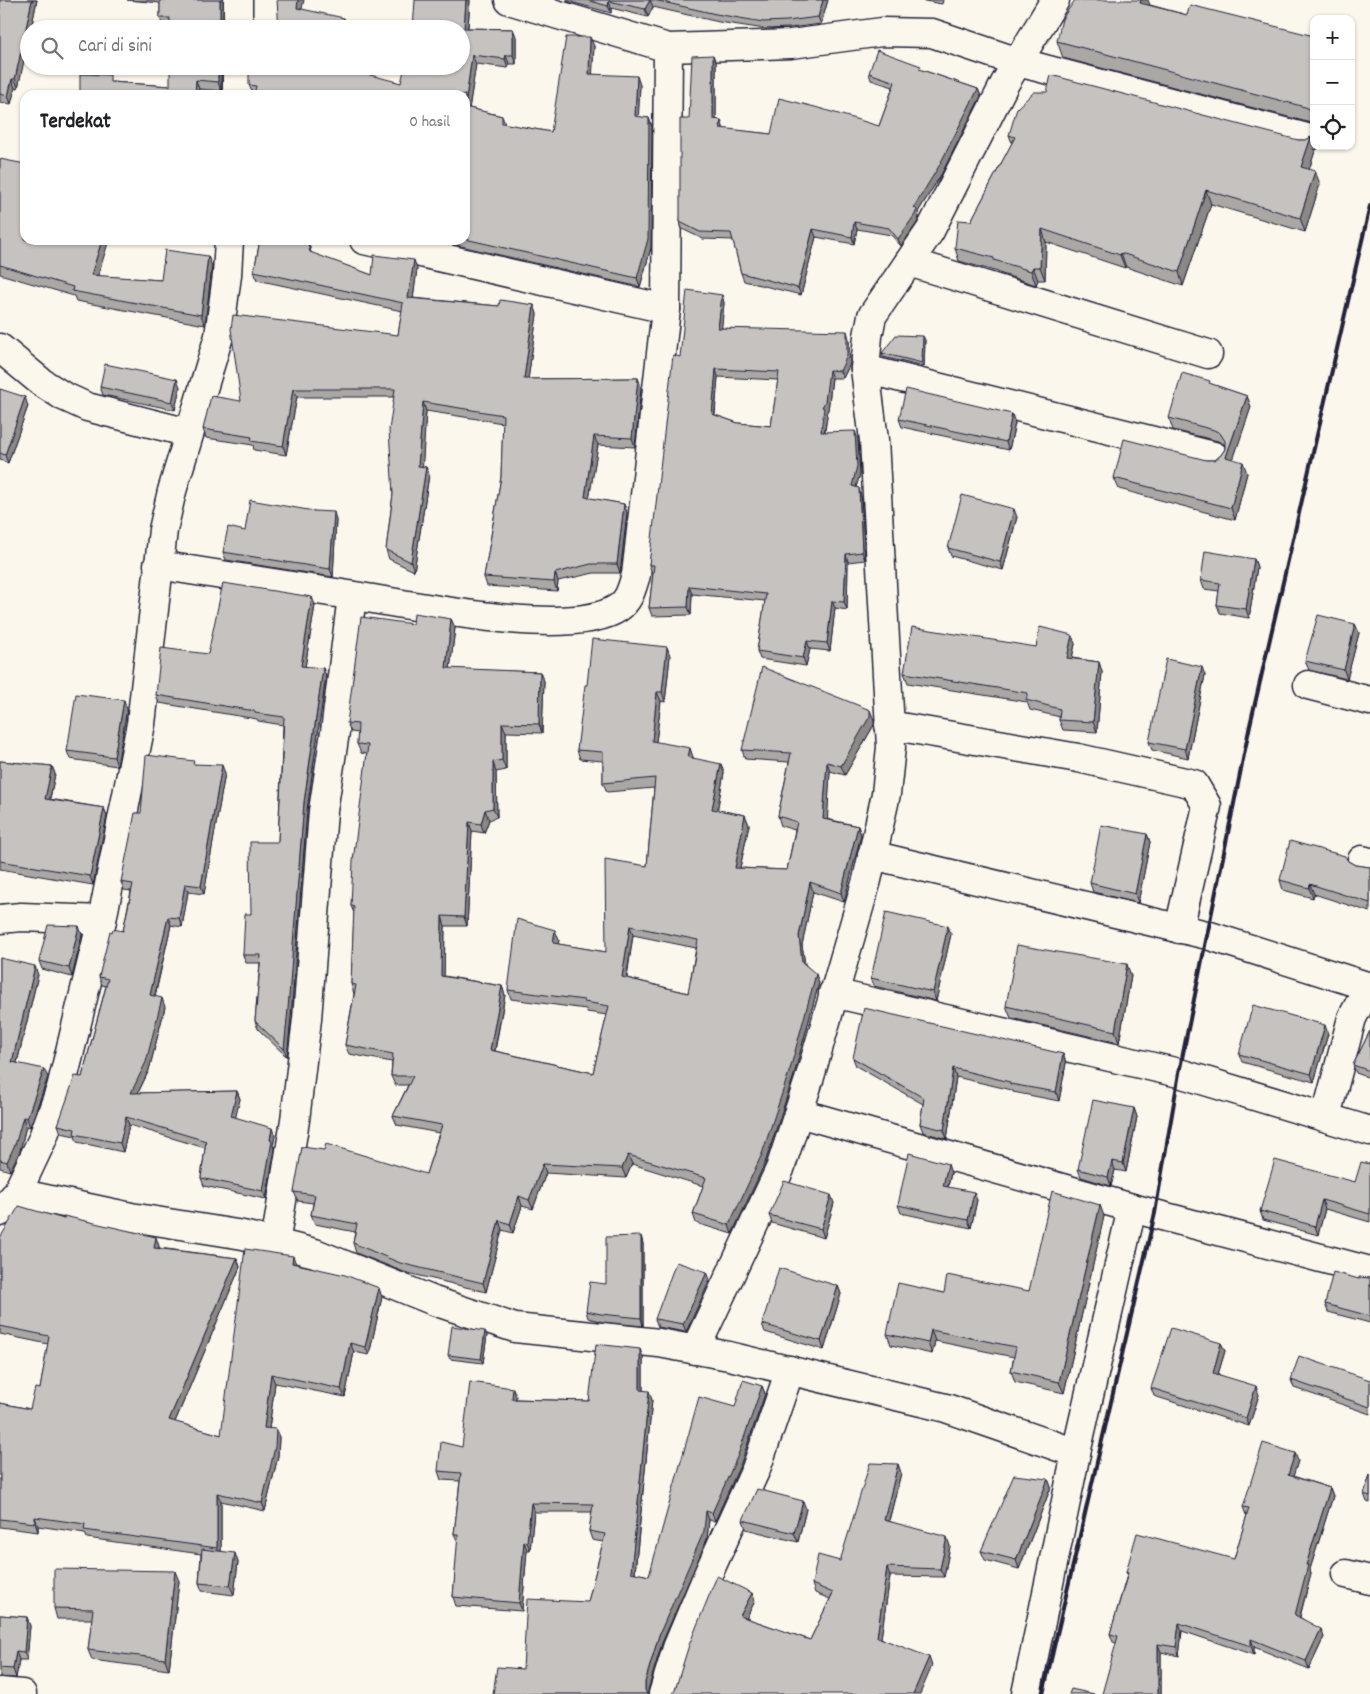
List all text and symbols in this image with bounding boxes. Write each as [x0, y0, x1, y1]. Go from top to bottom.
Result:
map controls [1310, 15, 1355, 150]
button: + [1310, 15, 1355, 60]
search box [20, 20, 470, 75]
icon: search [38, 34, 66, 62]
text: Cari di sini [78, 34, 152, 61]
button: − [1310, 60, 1355, 105]
button: locate [1310, 105, 1355, 150]
text: Terdekat [40, 108, 111, 138]
text: 0 hasil [409, 111, 450, 134]

